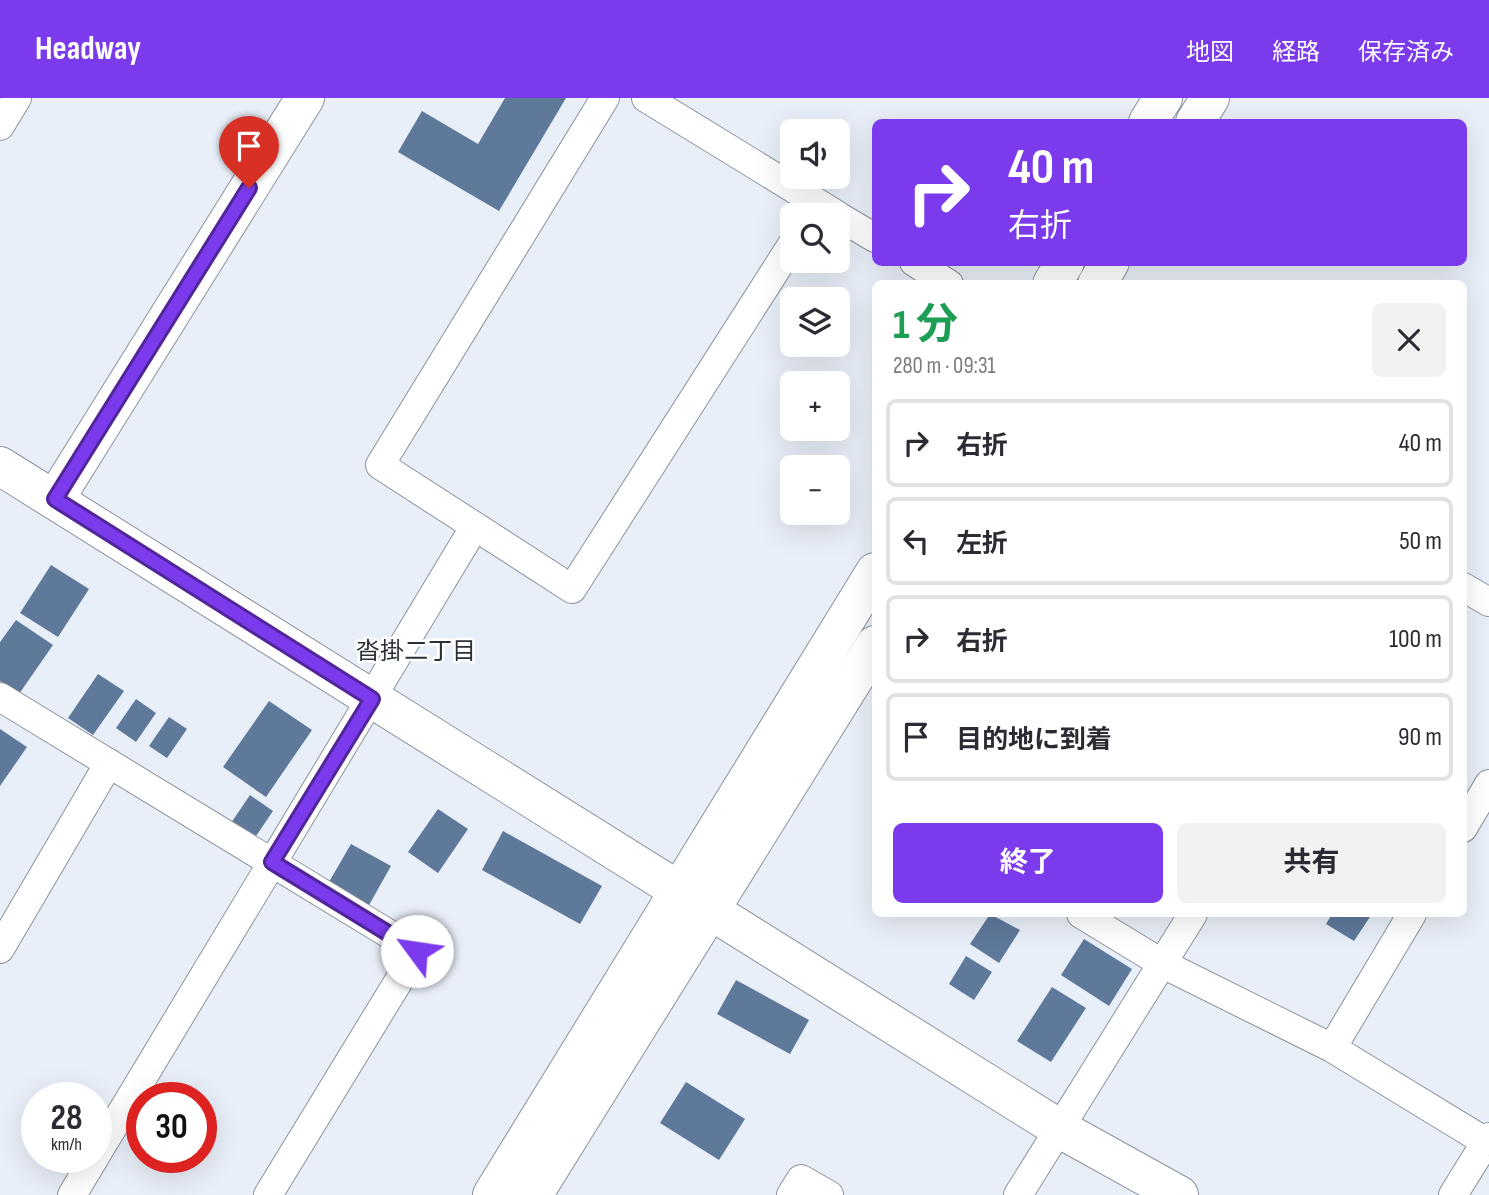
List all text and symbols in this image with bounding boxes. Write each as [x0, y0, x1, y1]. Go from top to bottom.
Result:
text: Headway [35, 29, 141, 69]
text: 地図 [1186, 38, 1234, 67]
text: 経路 [1272, 38, 1320, 67]
text: 保存済み [1358, 38, 1454, 67]
pin [219, 116, 279, 188]
map controls [780, 119, 850, 525]
button: sound [780, 119, 850, 189]
icon: arrive [230, 127, 268, 165]
text: 40 m [1008, 139, 1094, 198]
icon: right [893, 147, 984, 238]
button: search [780, 203, 850, 273]
text: 右折 [1008, 207, 1072, 246]
button: layers [780, 287, 850, 357]
text: 1 分 [893, 300, 958, 351]
button: close [1372, 303, 1446, 377]
text: 280 m · 09:31 [893, 352, 996, 380]
button: + [780, 371, 850, 441]
icon: right [897, 424, 935, 462]
text: 40 m [1399, 428, 1442, 459]
text: 右折 [956, 431, 1008, 462]
button: − [780, 455, 850, 525]
icon: left [897, 522, 935, 560]
text: 50 m [1399, 526, 1442, 557]
text: 左折 [956, 529, 1008, 560]
icon: right [897, 620, 935, 658]
text: 100 m [1389, 624, 1442, 655]
text: 右折 [956, 627, 1008, 658]
district label: 沓掛二丁目 [356, 637, 476, 666]
icon: arrive [897, 718, 935, 756]
text: 90 m [1398, 722, 1442, 753]
text: 目的地に到着 [956, 725, 1112, 756]
button: 終了 [893, 823, 1163, 903]
button: 共有 [1177, 823, 1446, 903]
position arrow [380, 914, 454, 988]
speed limit sign: 30 [126, 1082, 217, 1173]
text: 28 [51, 1097, 82, 1140]
text: km/h [51, 1134, 82, 1155]

